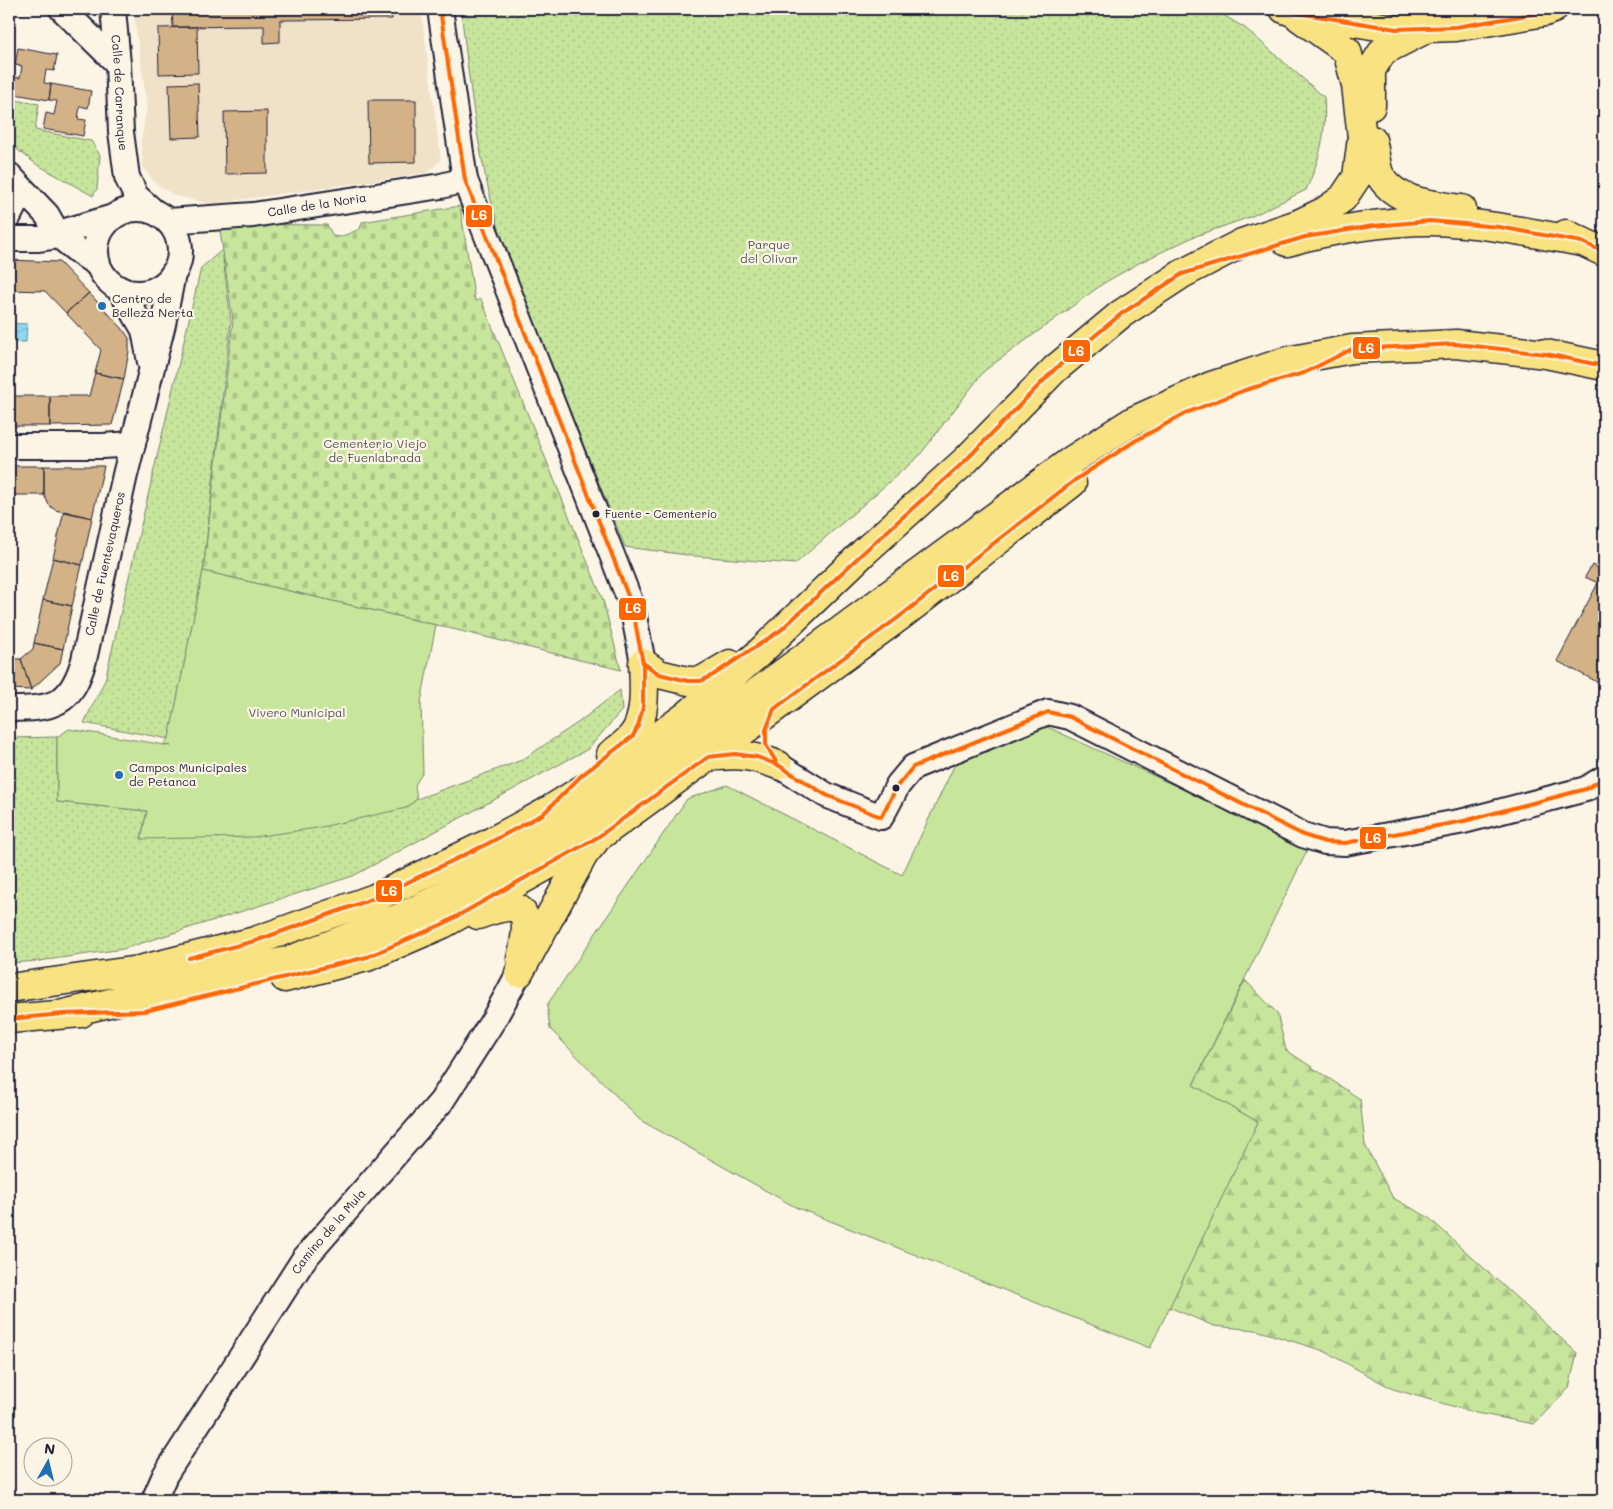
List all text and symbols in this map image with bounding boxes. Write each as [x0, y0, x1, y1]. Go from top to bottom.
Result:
street label: Calle de Carranque [108, 34, 132, 152]
street label: Calle de la Noria [266, 189, 367, 220]
line badge: L6 [465, 204, 493, 228]
text: L6 [471, 205, 487, 224]
park label: Parque del Olivar [740, 236, 798, 266]
place label: Centro de Belleza Nerta [112, 290, 193, 320]
marker: Centro de Belleza Nerta [96, 300, 108, 312]
line badge: L6 [1352, 336, 1381, 360]
text: L6 [1358, 338, 1374, 357]
line badge: L6 [1062, 339, 1091, 363]
text: L6 [1068, 341, 1084, 360]
park label: Cementerio Viejo de Fuenlabrada [324, 435, 426, 465]
street label: Calle de Fuentevaqueros [81, 490, 128, 637]
place label: Fuente - Cementerio [605, 506, 717, 521]
marker: Fuente - Cementerio [591, 509, 601, 519]
line badge: L6 [937, 564, 965, 588]
text: L6 [943, 566, 959, 585]
line badge: L6 [618, 597, 647, 621]
text: L6 [625, 598, 641, 617]
park label: Vivero Municipal [248, 704, 346, 720]
place label: Campos Municipales de Petanca [129, 759, 247, 789]
marker: Campos Municipales de Petanca [113, 769, 125, 781]
unlabelled marker [891, 783, 901, 793]
line badge: L6 [1359, 826, 1387, 850]
text: L6 [1365, 828, 1381, 847]
line badge: L6 [375, 879, 403, 903]
text: L6 [381, 881, 397, 900]
street label: Camino de la Mula [287, 1185, 369, 1277]
north arrow [22, 1436, 72, 1486]
text: N [43, 1438, 56, 1459]

